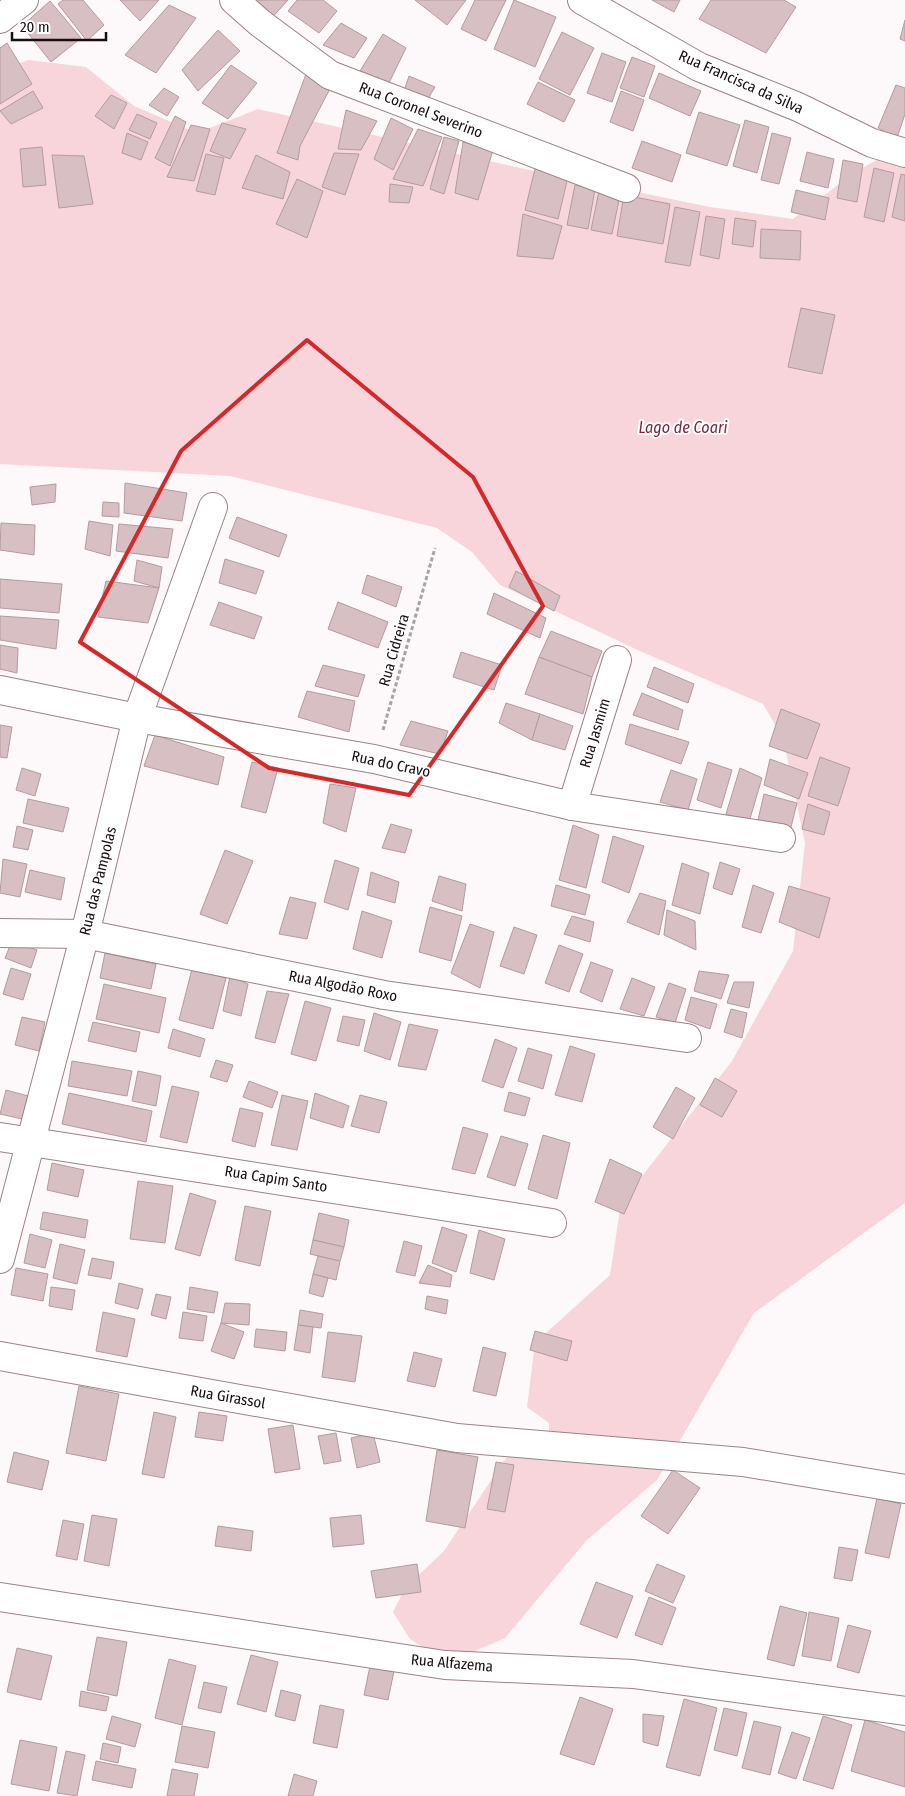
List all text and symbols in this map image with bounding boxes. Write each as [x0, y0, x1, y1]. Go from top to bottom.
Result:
scale bar [12, 10, 106, 42]
text: 20 m [20, 18, 50, 36]
street label: Rua Francisca da Silva [676, 46, 806, 118]
street label: Rua Coronel Severino [357, 78, 486, 142]
water label: Lago de Coari [638, 418, 728, 437]
street label: Rua Cidreira [375, 612, 413, 688]
street label: Rua Jasmim [576, 696, 614, 770]
street label: Rua do Cravo [350, 747, 432, 781]
street label: Rua das Pampolas [76, 825, 120, 937]
street label: Rua Algodão Roxo [287, 967, 399, 1005]
street label: Rua Capim Santo [223, 1162, 329, 1196]
street label: Rua Girassol [189, 1382, 267, 1412]
street label: Rua Alfazema [410, 1650, 494, 1676]

